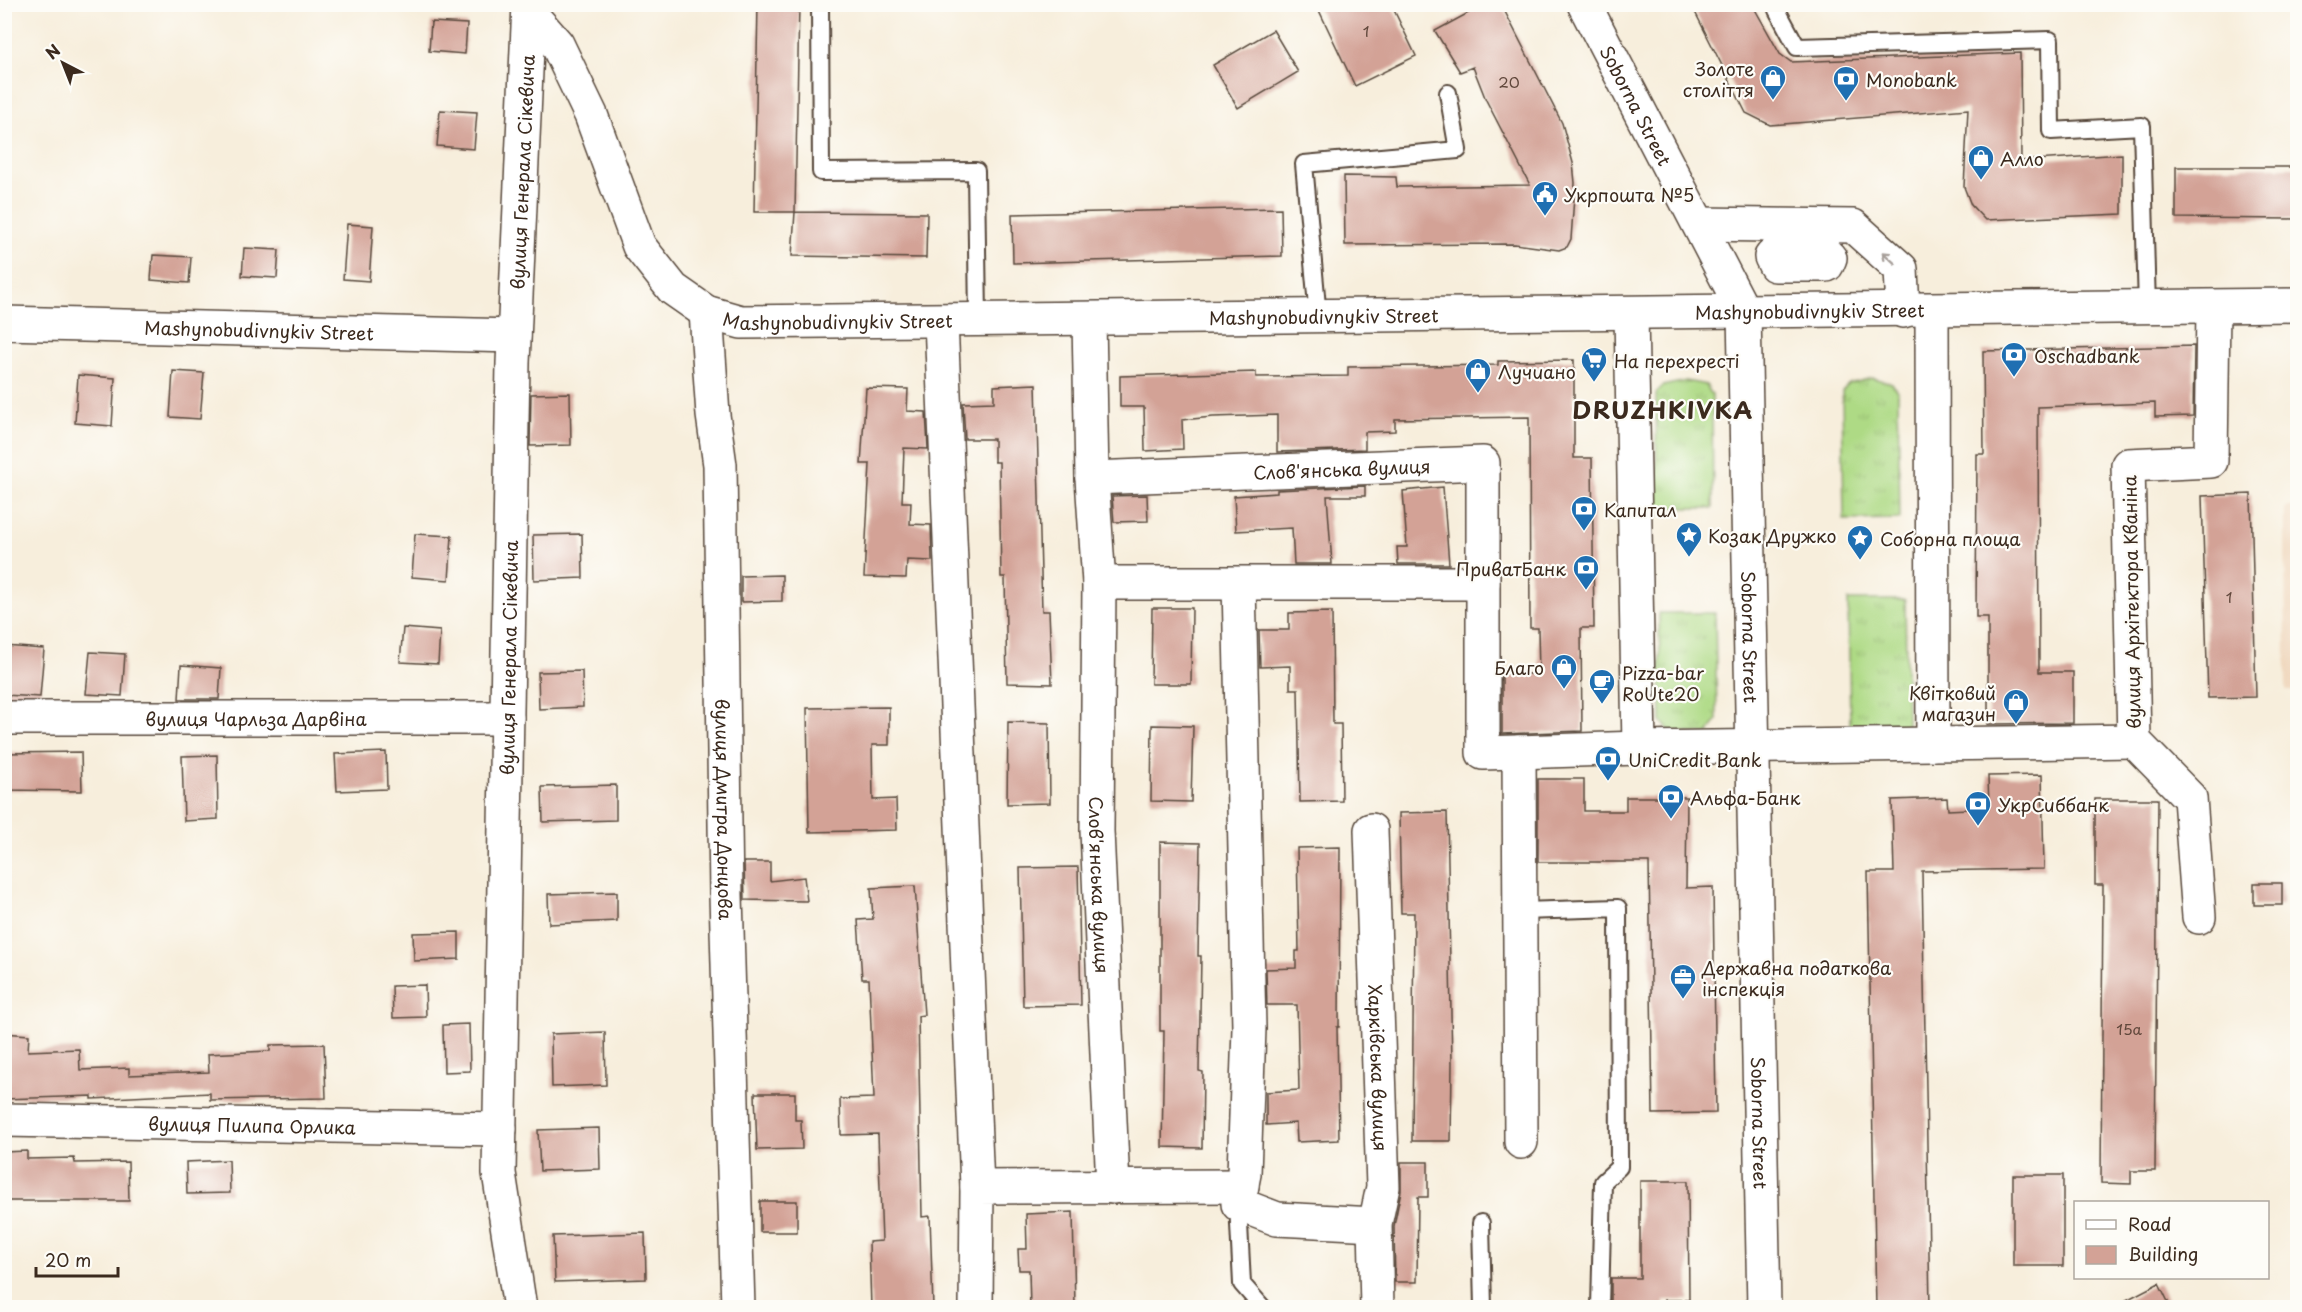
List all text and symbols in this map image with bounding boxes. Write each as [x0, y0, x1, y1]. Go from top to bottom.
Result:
house number: 1 [1363, 19, 1369, 42]
north arrow [33, 33, 93, 93]
text: N [40, 38, 65, 64]
street label: Soborna Street [1594, 40, 1679, 170]
street label: вулиця Генерала Сікевича [503, 53, 540, 290]
place label: Золоте століття [1683, 55, 1754, 103]
shop icon: Золоте століття [1758, 63, 1788, 101]
bank icon: Monobank [1831, 64, 1861, 102]
place label: Monobank [1866, 66, 1957, 93]
house number: 20 [1498, 70, 1520, 93]
shop icon: Алло [1966, 143, 1996, 181]
place label: Алло [2000, 145, 2044, 172]
public building icon: Укрпошта №5 [1530, 179, 1560, 217]
place label: Укрпошта №5 [1564, 181, 1694, 208]
one-way arrow [1882, 251, 1897, 265]
street label: Mashynobudivnykiv Street [1695, 296, 1925, 325]
street label: Mashynobudivnykiv Street [1209, 301, 1439, 330]
street label: Mashynobudivnykiv Street [720, 304, 953, 336]
street label: Mashynobudivnykiv Street [144, 313, 374, 346]
bank icon: Oschadbank [1999, 340, 2029, 378]
place label: Oschadbank [2034, 342, 2140, 369]
supermarket icon: На перехресті [1579, 345, 1609, 383]
place label: На перехресті [1614, 347, 1740, 374]
shop icon: Лучиано [1463, 356, 1493, 394]
place label: Лучиано [1498, 358, 1576, 385]
district label: DRUZHKIVKA [1572, 391, 1754, 427]
street label: Слов'янська вулиця [1253, 452, 1431, 485]
street label: вулиця Архітектора Кваніна [2115, 474, 2147, 729]
bank icon: Капитал [1569, 494, 1599, 532]
place label: Капитал [1604, 496, 1677, 523]
place icon: Козак Дружко [1674, 520, 1704, 558]
place label: Козак Дружко [1708, 522, 1836, 549]
place icon: Соборна площа [1845, 523, 1875, 561]
place label: Соборна площа [1880, 525, 2021, 552]
street label: вулиця Генерала Сікевича [492, 539, 523, 775]
bank icon: ПриватБанк [1571, 553, 1601, 591]
place label: ПриватБанк [1456, 555, 1566, 582]
street label: Soborna Street [1736, 570, 1765, 703]
house number: 1 [2226, 585, 2232, 608]
shop icon: Благо [1549, 652, 1579, 690]
place label: Благо [1494, 654, 1544, 681]
place label: Pizza-bar RoUte20 [1622, 659, 1705, 707]
cafe icon: Pizza-bar RoUte20 [1587, 667, 1617, 705]
place label: Квітковий магазин [1909, 679, 1996, 727]
shop icon: Квітковий магазин [2001, 687, 2031, 725]
street label: вулиця Дмитра Донцова [710, 698, 740, 921]
street label: вулиця Чарльза Дарвіна [145, 705, 367, 732]
bank icon: UniCredit Bank [1593, 744, 1623, 782]
place label: UniCredit Bank [1628, 746, 1762, 773]
bank icon: Альфа-Банк [1656, 782, 1686, 820]
place label: Альфа-Банк [1690, 784, 1801, 811]
bank icon: УкрСиббанк [1963, 789, 1993, 827]
place label: УкрСиббанк [1998, 791, 2109, 818]
street label: Слов'янська вулиця [1083, 796, 1117, 974]
place label: Державна податкова інспекція [1701, 954, 1892, 1002]
office icon: Державна податкова інспекція [1668, 962, 1698, 1000]
street label: Харківська вулиця [1363, 984, 1395, 1152]
house number: 15а [2116, 1017, 2143, 1040]
street label: Soborna Street [1745, 1056, 1775, 1189]
street label: вулиця Пилипа Орлика [148, 1109, 357, 1140]
legend [2074, 1201, 2269, 1279]
text: Road [2128, 1210, 2172, 1237]
scale bar [36, 1240, 118, 1278]
text: Building [2128, 1240, 2198, 1267]
text: 20 m [45, 1246, 91, 1273]

